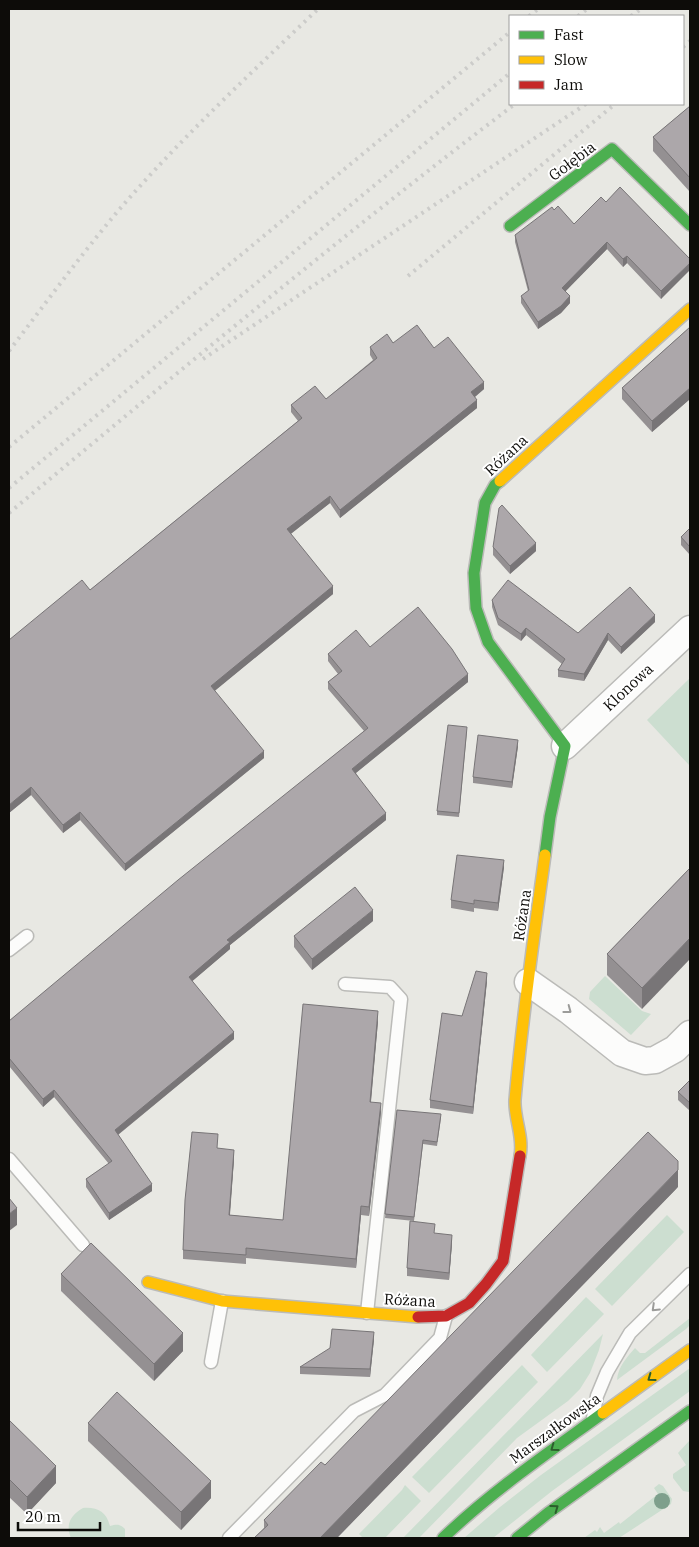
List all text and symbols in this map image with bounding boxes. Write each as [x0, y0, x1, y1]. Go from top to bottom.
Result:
legend [509, 15, 684, 105]
text: Fast [554, 25, 584, 44]
text: Slow [554, 50, 588, 69]
text: Jam [554, 75, 583, 94]
street label: Gołębia [545, 137, 599, 185]
street label: Różana [481, 430, 531, 480]
street label: Klonowa [599, 659, 657, 715]
street label: Różana [509, 888, 535, 942]
one-way arrow [562, 1004, 572, 1013]
street label: Różana [384, 1289, 436, 1311]
one-way arrow [652, 1302, 661, 1311]
one-way arrow [647, 1372, 656, 1381]
street label: Marszałkowska [506, 1389, 604, 1467]
one-way arrow [550, 1442, 560, 1451]
scale bar [18, 1500, 100, 1532]
one-way arrow [549, 1505, 559, 1514]
text: 20 m [25, 1507, 61, 1526]

